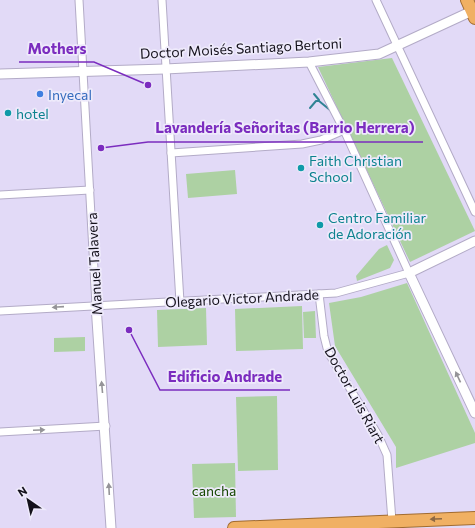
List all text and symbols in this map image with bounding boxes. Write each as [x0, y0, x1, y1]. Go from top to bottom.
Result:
street label: Doctor Moisés Santiago Bertoni [140, 34, 342, 62]
callout: Mothers [19, 35, 94, 62]
text: Mothers [27, 39, 87, 57]
place label: Inyecal [48, 86, 92, 103]
marker: Inyecal [35, 89, 45, 99]
place label: hotel [16, 105, 49, 122]
marker: hotel [3, 108, 13, 118]
callout: Lavandería Señoritas (Barrio Herrera) [148, 115, 423, 142]
text: Lavandería Señoritas (Barrio Herrera) [155, 118, 415, 136]
place label: Faith Christian School [309, 152, 402, 185]
marker: Faith Christian School [296, 163, 306, 173]
place label: Centro Familiar de Adoración [328, 209, 426, 242]
street label: Manuel Talavera [83, 212, 105, 316]
marker: Centro Familiar de Adoración [315, 220, 325, 230]
street label: Olegario Victor Andrade [165, 285, 319, 311]
one-way arrow [52, 304, 64, 311]
street label: Doctor Luis Riart [321, 344, 389, 447]
callout: Edificio Andrade [160, 363, 290, 390]
text: Edificio Andrade [168, 367, 282, 385]
one-way arrow [455, 372, 461, 383]
one-way arrow [99, 381, 106, 393]
one-way arrow [33, 426, 45, 433]
north arrow [8, 480, 48, 520]
one-way arrow [106, 482, 112, 495]
park label: cancha [192, 482, 236, 499]
text: N [15, 484, 29, 499]
one-way arrow [430, 516, 442, 523]

